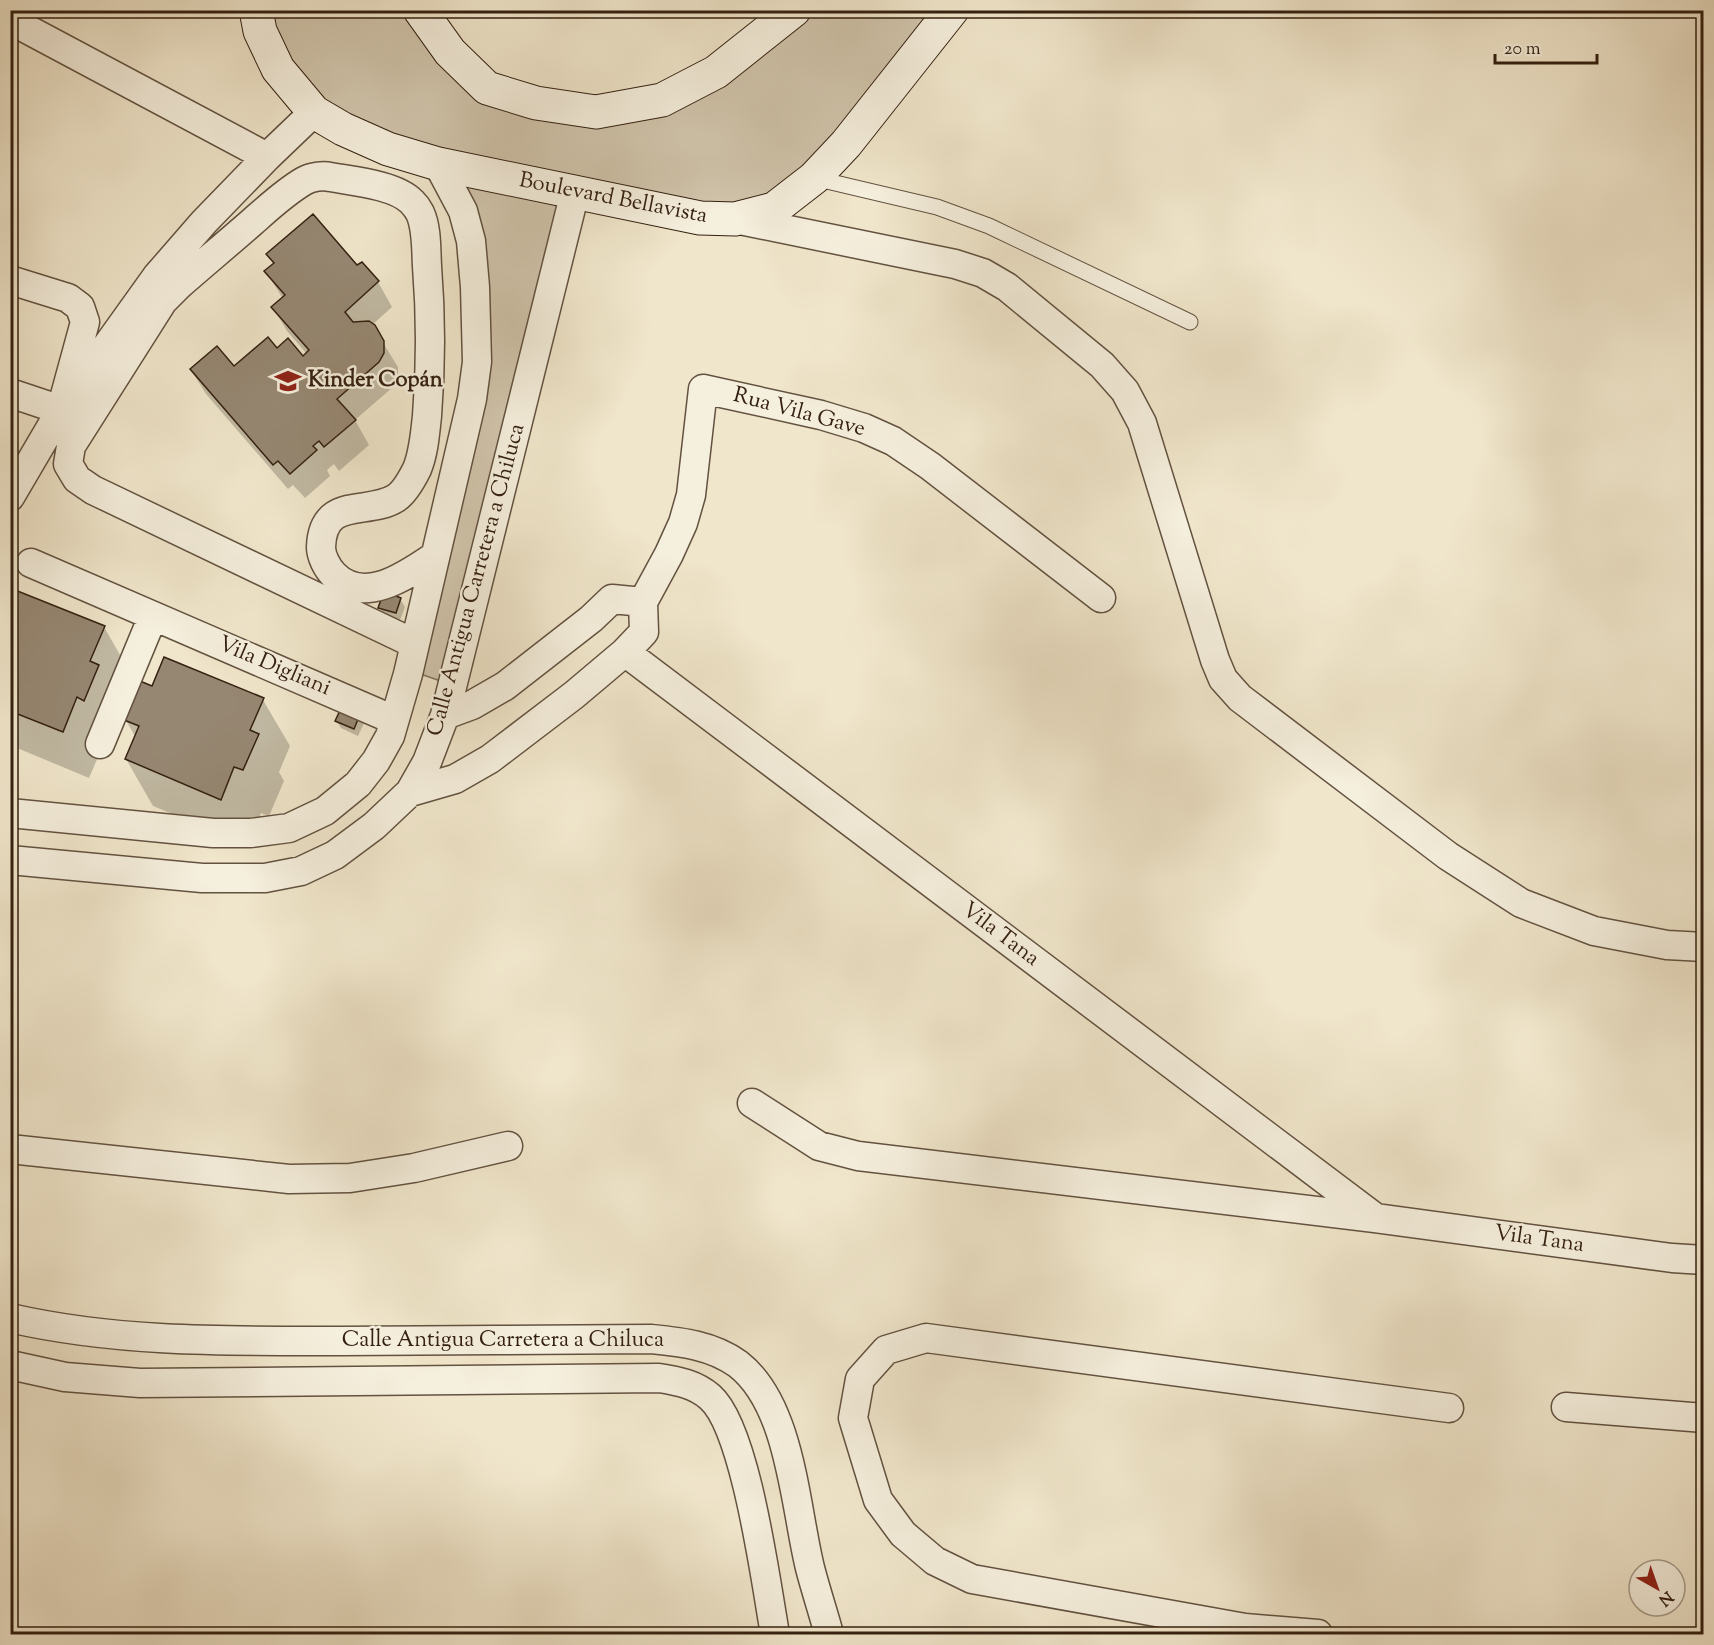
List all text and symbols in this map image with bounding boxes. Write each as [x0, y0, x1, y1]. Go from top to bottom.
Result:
scale bar [1495, 27, 1597, 65]
text: 20 m [1504, 37, 1541, 63]
street label: Boulevard Bellavista [516, 165, 710, 233]
place label: Kinder Copán [308, 365, 443, 397]
school or university icon: Kinder Copán [273, 366, 303, 396]
street label: Rua Vila Gave [730, 380, 868, 446]
street label: Calle Antigua Carretera a Chiluca [420, 420, 534, 740]
street label: Vila Digliani [213, 629, 335, 705]
street label: Vila Tana [954, 895, 1046, 975]
street label: Vila Tana [1492, 1218, 1586, 1262]
street label: Calle Antigua Carretera a Chiluca [342, 1325, 664, 1357]
north arrow [1627, 1558, 1687, 1618]
text: N [1653, 1585, 1677, 1611]

